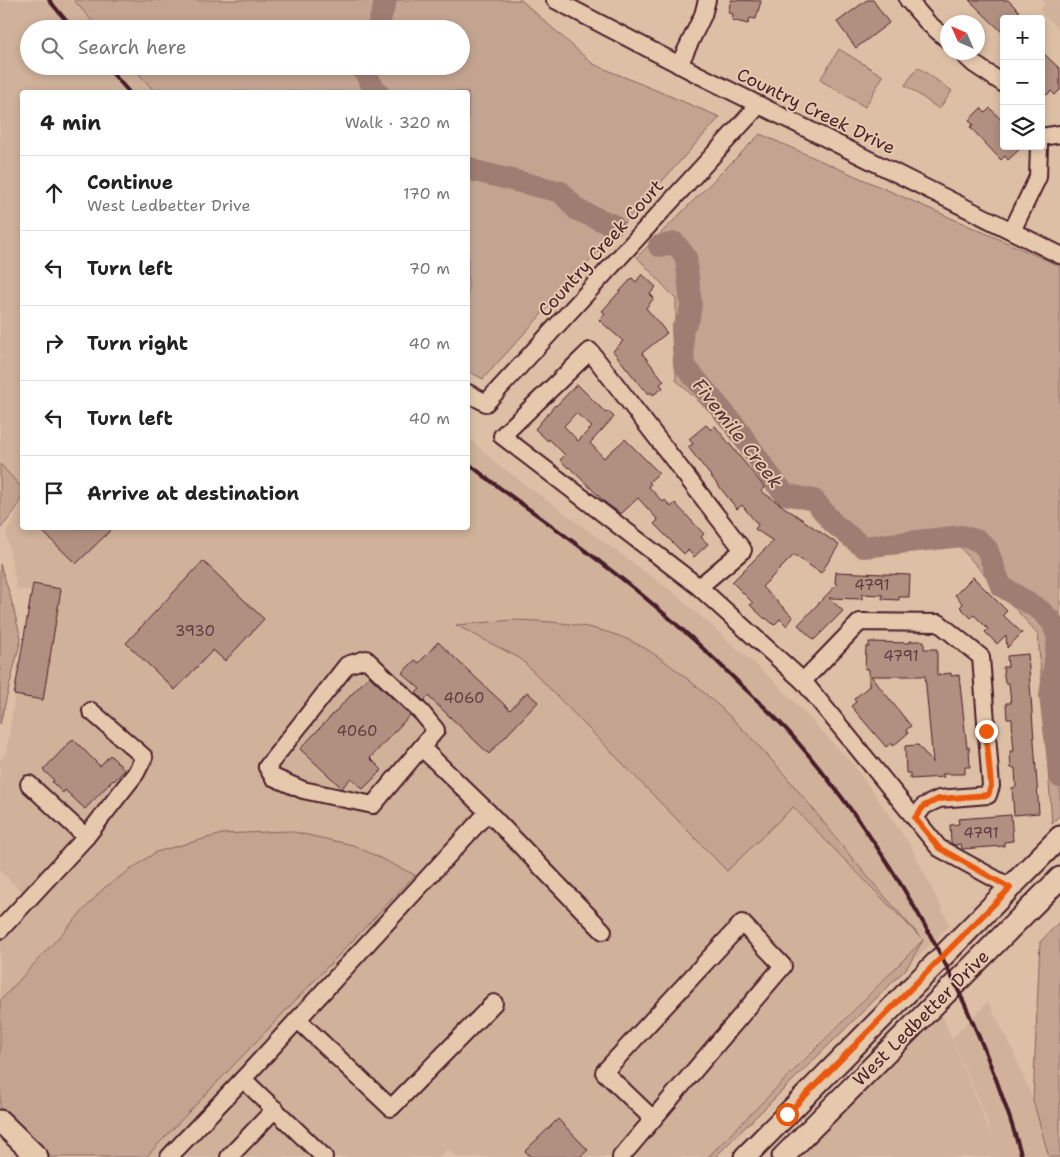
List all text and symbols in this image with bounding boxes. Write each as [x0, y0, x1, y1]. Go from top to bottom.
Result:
north arrow [940, 15, 985, 60]
map controls [1000, 15, 1045, 150]
button: + [1000, 15, 1045, 60]
search box [20, 20, 470, 75]
icon: search [38, 34, 66, 62]
text: Search here [78, 35, 187, 60]
button: − [1000, 60, 1045, 105]
street label: Country Creek Drive [733, 62, 899, 160]
button: layers [1000, 105, 1045, 150]
text: 4 min [40, 109, 101, 137]
text: Walk · 320 m [345, 112, 450, 133]
text: Continue [87, 170, 173, 195]
street label: Country Creek Court [533, 174, 669, 322]
icon: ahead [40, 179, 68, 207]
text: 170 m [403, 183, 450, 204]
text: West Ledbetter Drive [87, 195, 251, 216]
icon: left [40, 254, 68, 282]
text: Turn left [87, 256, 173, 281]
text: 70 m [409, 258, 450, 279]
icon: right [40, 329, 68, 357]
text: Turn right [87, 331, 188, 356]
text: 40 m [408, 333, 450, 354]
water label: Fivemile Creek [687, 373, 789, 494]
icon: left [40, 404, 68, 432]
text: Turn left [87, 406, 173, 431]
text: 40 m [408, 408, 450, 429]
icon: arrive [40, 479, 68, 507]
text: Arrive at destination [87, 481, 299, 506]
house number: 4791 [854, 575, 890, 595]
house number: 3930 [175, 621, 215, 641]
house number: 4791 [883, 646, 919, 666]
house number: 4060 [443, 688, 485, 708]
route end [975, 720, 998, 743]
house number: 4060 [336, 721, 378, 741]
house number: 4791 [963, 823, 999, 843]
street label: West Ledbetter Drive [847, 944, 995, 1092]
route start [776, 1103, 799, 1126]

